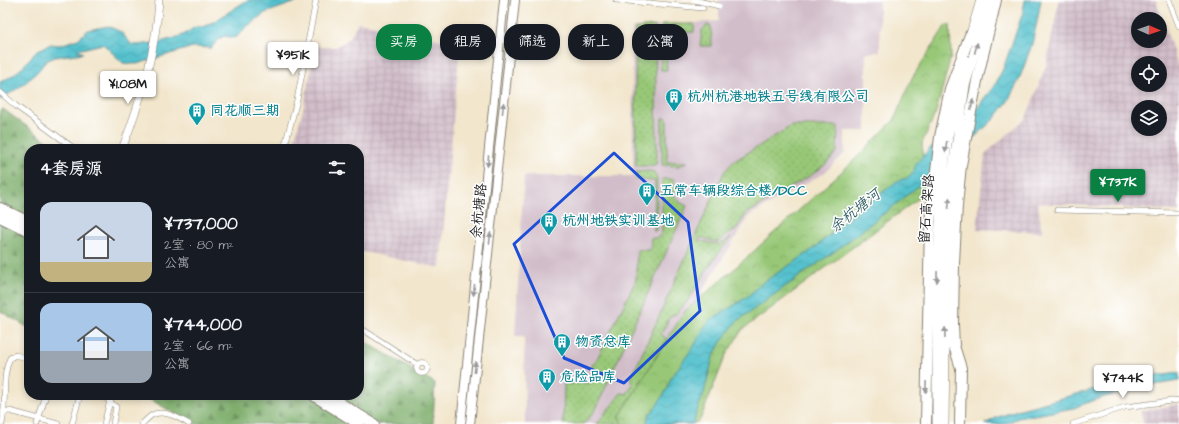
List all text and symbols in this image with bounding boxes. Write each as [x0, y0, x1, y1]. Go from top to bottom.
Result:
north arrow [1131, 12, 1167, 48]
map controls [1131, 12, 1167, 136]
chip: 买房 [376, 24, 432, 60]
chip: 租房 [440, 24, 496, 60]
chip: 筛选 [504, 24, 560, 60]
chip: 新上 [568, 24, 624, 60]
chip: 公寓 [632, 24, 688, 60]
one-way arrow [973, 41, 979, 54]
pin: ¥951K [265, 42, 321, 76]
text: ¥951K [276, 46, 310, 64]
button: locate [1131, 56, 1167, 92]
pin: ¥1.08M [95, 71, 161, 105]
text: ¥1.08M [109, 75, 147, 93]
building icon: 杭州杭港地铁五号线有限公司 [664, 87, 684, 112]
place label: 杭州杭港地铁五号线有限公司 [687, 87, 869, 107]
one-way arrow [969, 99, 975, 111]
button: layers [1131, 100, 1167, 136]
building icon: 同花顺三期 [187, 101, 207, 126]
place label: 同花顺三期 [210, 101, 280, 121]
one-way arrow [500, 102, 506, 114]
one-way arrow [943, 141, 949, 153]
one-way arrow [485, 155, 491, 167]
text: 4套房源 [40, 157, 103, 181]
icon: filters [326, 157, 348, 179]
pin: ¥737K [1090, 169, 1146, 203]
street label: 留石高架路 [915, 173, 939, 245]
text: ¥737K [1099, 173, 1137, 191]
building icon: 五常车辆段综合楼/DCC [637, 181, 657, 206]
place label: 五常车辆段综合楼/DCC [660, 181, 807, 201]
street label: 余杭塘路 [466, 182, 492, 240]
water label: 余杭塘河 [825, 182, 887, 238]
one-way arrow [946, 197, 953, 209]
building icon: 杭州地铁实训基地 [539, 211, 559, 236]
place label: 杭州地铁实训基地 [562, 211, 674, 231]
text: ¥737,000 [164, 212, 238, 236]
icon: home [72, 218, 120, 266]
one-way arrow [486, 232, 493, 244]
text: 2室 · 80 m² [164, 236, 234, 254]
text: 公寓 [164, 254, 190, 272]
one-way arrow [934, 271, 940, 284]
one-way arrow [471, 284, 477, 296]
text: ¥744,000 [164, 313, 242, 337]
icon: home [72, 319, 120, 367]
one-way arrow [942, 326, 948, 339]
building icon: 物资总库 [552, 332, 572, 357]
place label: 物资总库 [575, 332, 631, 352]
text: 2室 · 66 m² [164, 337, 233, 355]
text: 公寓 [164, 355, 190, 373]
one-way arrow [472, 361, 479, 373]
pin: ¥744K [1095, 365, 1151, 399]
building icon: 危险品库 [537, 367, 557, 392]
place label: 危险品库 [560, 367, 616, 387]
text: ¥744K [1103, 369, 1143, 387]
one-way arrow [923, 381, 930, 393]

